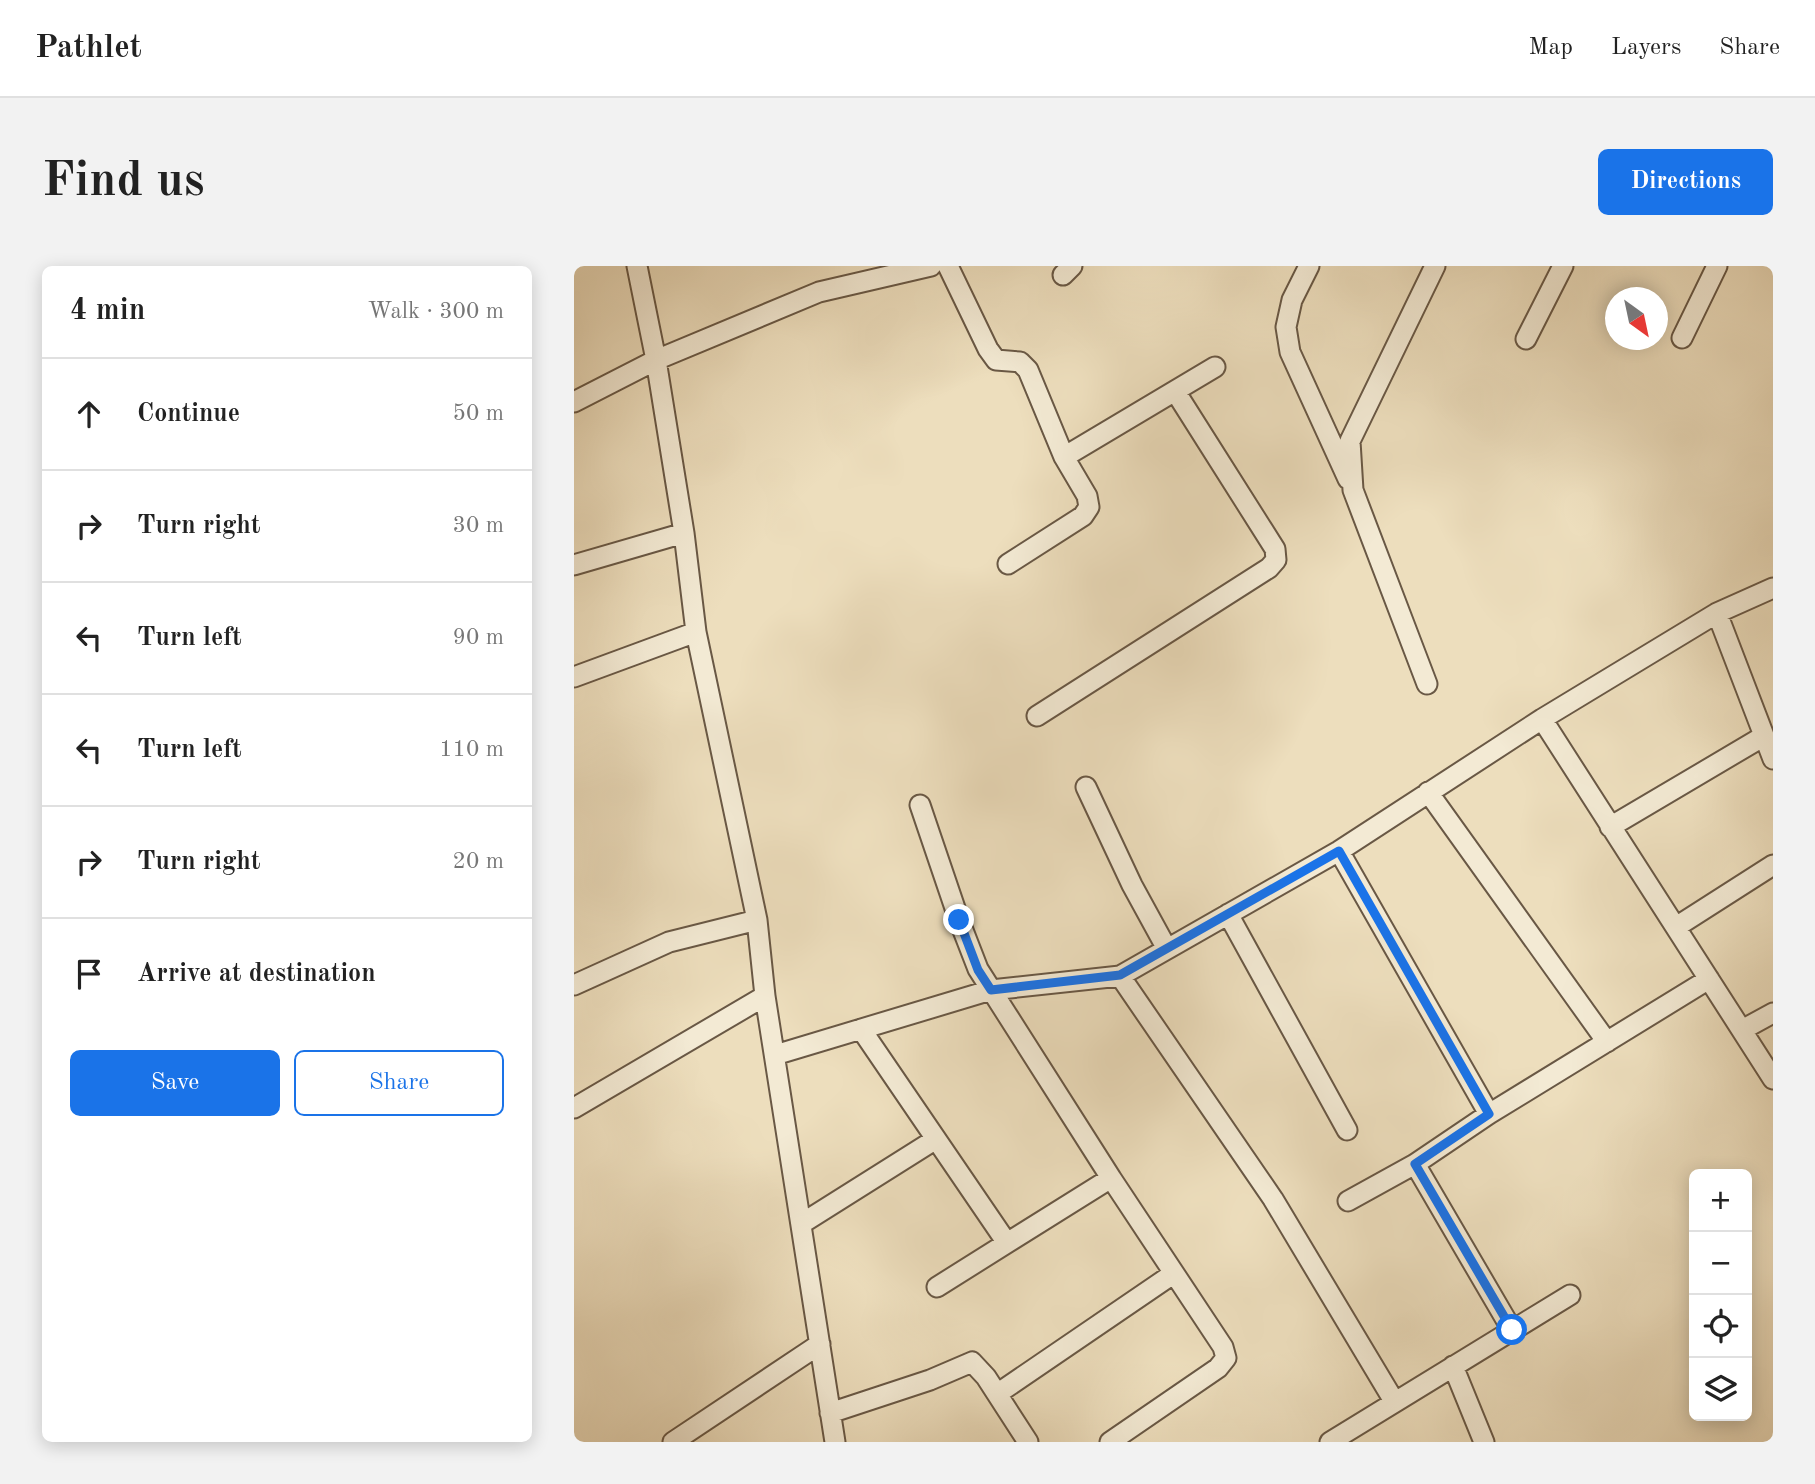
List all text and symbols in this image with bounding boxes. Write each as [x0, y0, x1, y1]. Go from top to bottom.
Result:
text: Pathlet [35, 32, 142, 65]
text: Map [1529, 36, 1573, 60]
text: Layers [1611, 36, 1681, 60]
text: Share [1719, 36, 1780, 60]
button: Directions [1598, 149, 1773, 215]
text: Find us [42, 158, 205, 207]
north arrow [1605, 287, 1668, 350]
text: 4 min [70, 296, 145, 326]
text: Walk · 300 m [368, 300, 504, 323]
icon: ahead [70, 395, 108, 433]
text: Continue [137, 401, 240, 427]
text: 50 m [453, 402, 504, 425]
icon: right [70, 507, 108, 545]
text: Turn right [137, 513, 260, 539]
text: 30 m [453, 514, 504, 537]
icon: left [70, 619, 108, 657]
text: Turn left [137, 625, 242, 651]
text: 90 m [453, 626, 504, 649]
icon: left [70, 731, 108, 769]
text: Turn left [137, 737, 242, 763]
text: 110 m [439, 738, 504, 761]
icon: right [70, 843, 108, 881]
text: Turn right [137, 849, 260, 875]
text: 20 m [453, 850, 504, 873]
route end [943, 904, 974, 935]
icon: arrive [70, 955, 108, 993]
text: Arrive at destination [137, 961, 376, 987]
button: Save [70, 1050, 280, 1116]
button: Share [294, 1050, 504, 1116]
map controls [1689, 1169, 1752, 1421]
button: + [1689, 1169, 1752, 1232]
button: − [1689, 1232, 1752, 1295]
button: locate [1689, 1295, 1752, 1358]
route start [1496, 1314, 1527, 1345]
button: layers [1689, 1358, 1752, 1421]

